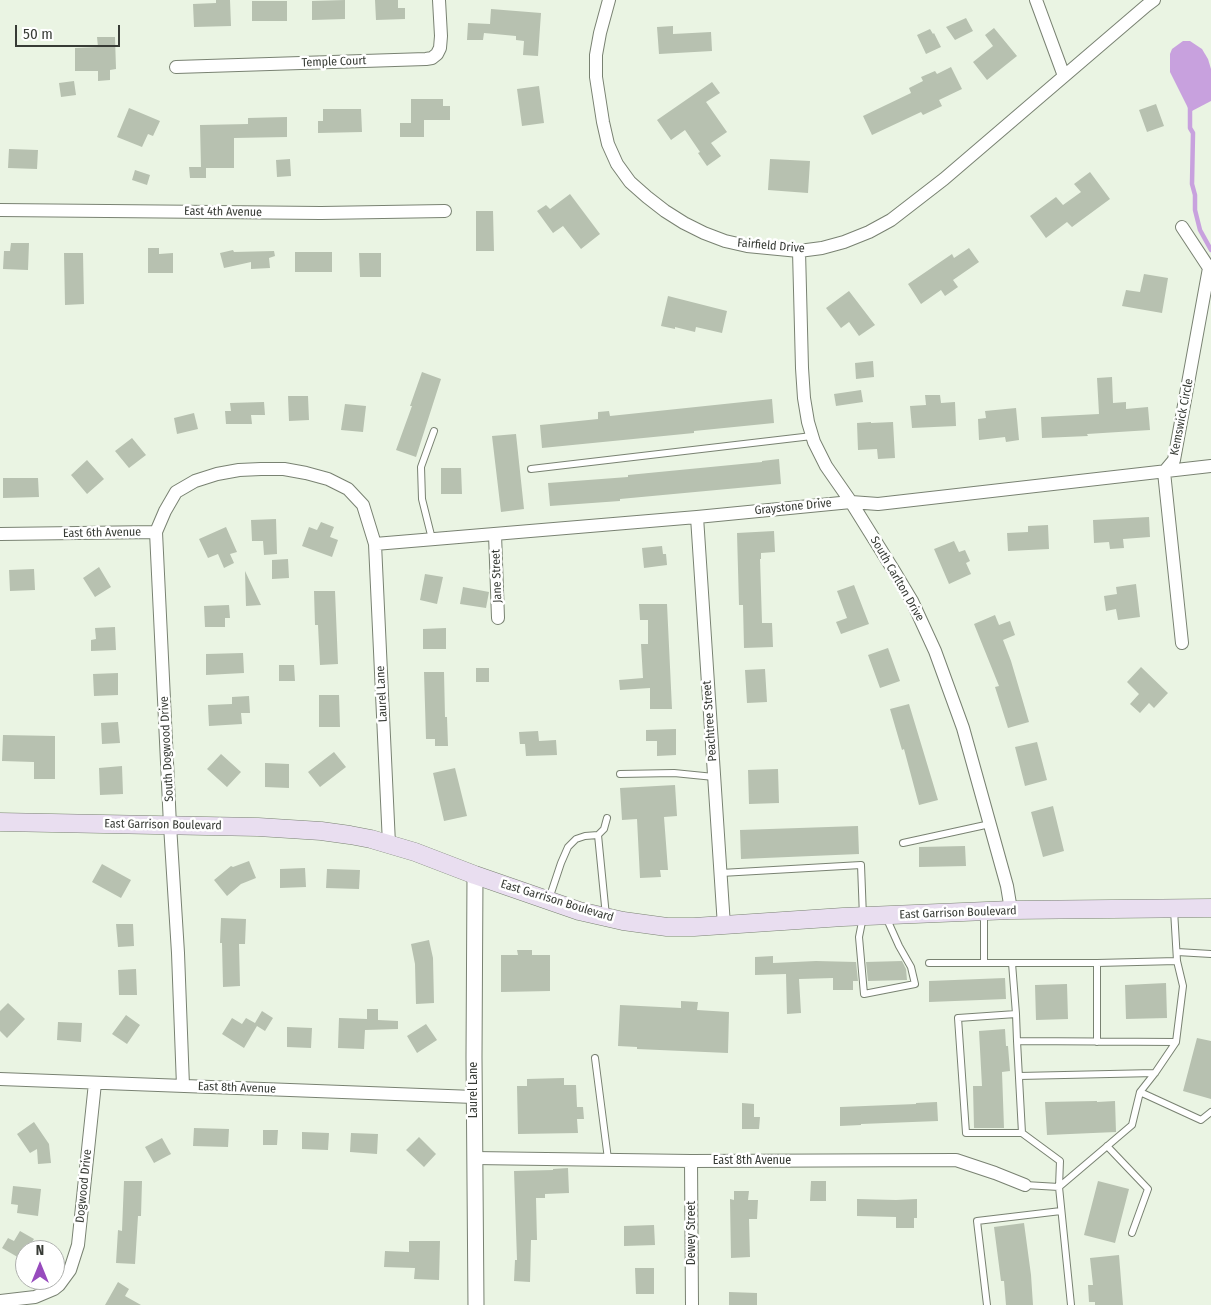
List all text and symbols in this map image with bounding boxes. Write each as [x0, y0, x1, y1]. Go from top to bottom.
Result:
scale bar [18, 15, 122, 47]
text: 50 m [23, 25, 53, 43]
street label: Temple Court [301, 54, 367, 70]
street label: East 4th Avenue [184, 204, 262, 220]
street label: Fairfield Drive [737, 236, 805, 256]
street label: Kemswick Circle [1167, 377, 1197, 457]
street label: Graystone Drive [754, 496, 832, 518]
street label: East 6th Avenue [63, 525, 141, 541]
street label: South Carlton Drive [867, 534, 927, 624]
street label: Jane Street [489, 549, 505, 603]
street label: Laurel Lane [373, 665, 391, 723]
street label: Peachtree Street [700, 680, 720, 762]
street label: South Dogwood Drive [157, 696, 177, 802]
street label: East Garrison Boulevard [104, 817, 222, 833]
street label: East Garrison Boulevard [499, 877, 615, 925]
street label: East Garrison Boulevard [899, 904, 1017, 922]
street label: Laurel Lane [467, 1062, 481, 1118]
street label: East 8th Avenue [198, 1079, 276, 1097]
street label: Dogwood Drive [73, 1148, 95, 1224]
street label: East 8th Avenue [713, 1154, 791, 1168]
street label: Dewey Street [685, 1201, 699, 1265]
north arrow [15, 1240, 65, 1290]
text: N [36, 1242, 44, 1259]

